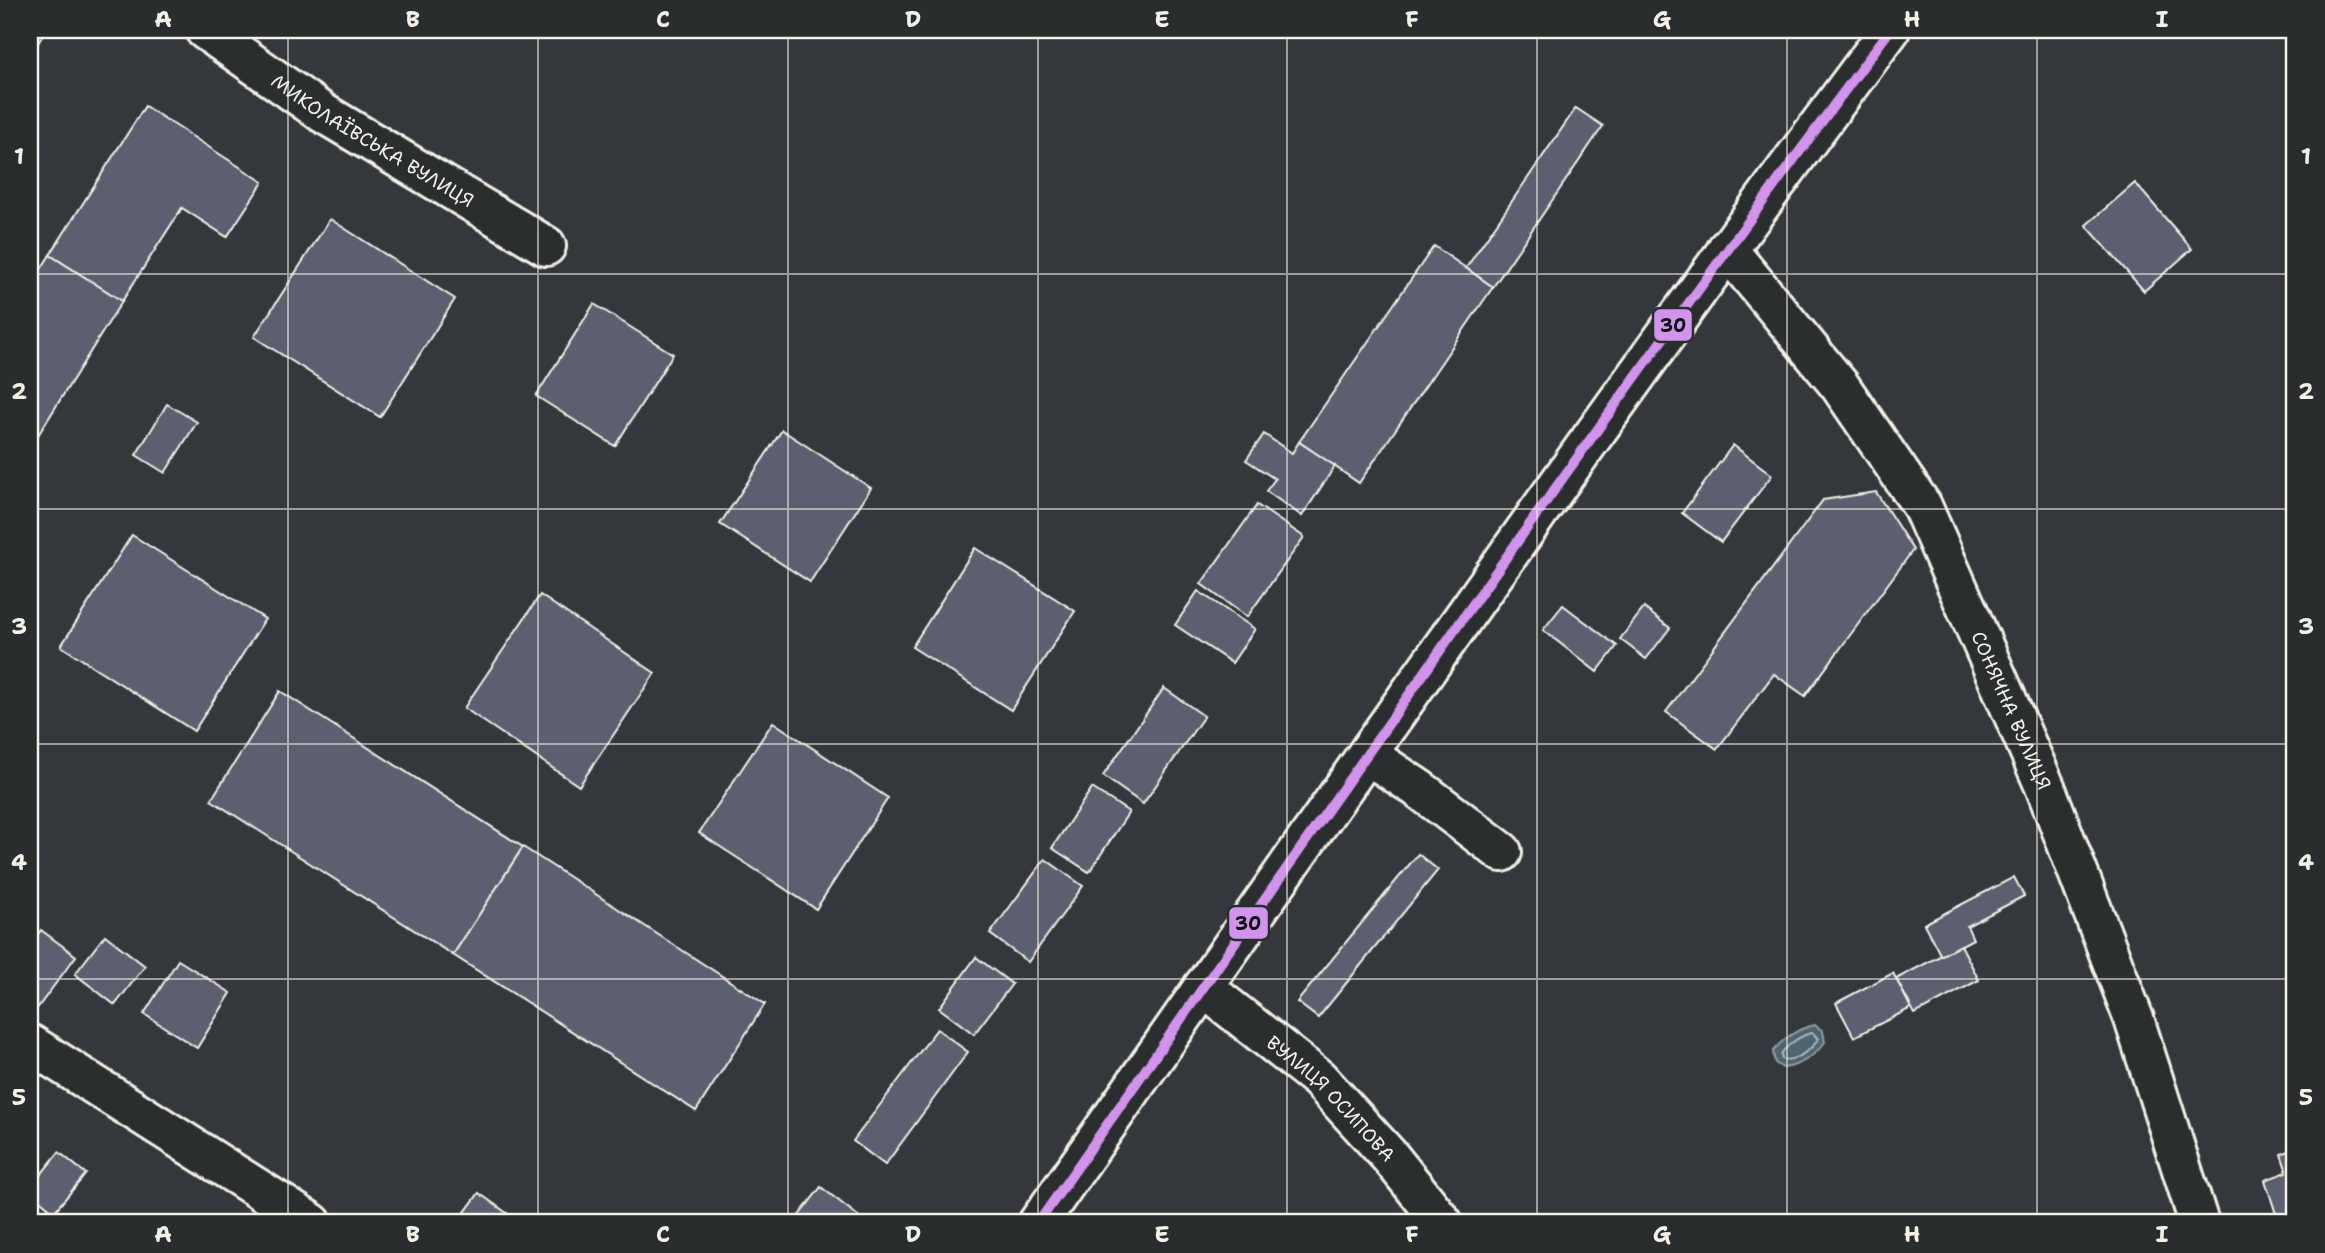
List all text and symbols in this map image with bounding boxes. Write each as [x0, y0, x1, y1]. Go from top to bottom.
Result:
text: A [154, 4, 172, 34]
text: B [406, 4, 420, 34]
text: C [656, 4, 670, 34]
text: D [905, 4, 921, 34]
text: E [1154, 4, 1170, 34]
text: F [1405, 4, 1419, 34]
text: G [1653, 4, 1672, 34]
text: H [1904, 4, 1920, 34]
text: I [2156, 4, 2169, 34]
street label: МИКОЛАЇВСЬКА ВУЛИЦЯ [266, 68, 478, 213]
text: 1 [14, 141, 24, 171]
text: 1 [2301, 141, 2311, 171]
line badge: 30 [1653, 308, 1693, 342]
text: 30 [1660, 313, 1686, 338]
text: 2 [11, 376, 27, 406]
text: 2 [2298, 376, 2314, 406]
text: 3 [11, 611, 27, 641]
text: 3 [2298, 611, 2314, 641]
street label: СОНЯЧНА ВУЛИЦЯ [1965, 627, 2057, 794]
text: 4 [11, 847, 27, 877]
text: 4 [2298, 847, 2314, 877]
line badge: 30 [1228, 906, 1269, 940]
text: 30 [1235, 911, 1261, 936]
street label: ВУЛИЦЯ ОСИПОВА [1261, 1030, 1400, 1167]
text: 5 [12, 1082, 26, 1112]
text: 5 [2299, 1082, 2313, 1112]
text: A [154, 1219, 172, 1249]
text: B [406, 1219, 420, 1249]
text: C [656, 1219, 670, 1249]
text: D [905, 1219, 921, 1249]
text: E [1154, 1219, 1170, 1249]
text: F [1405, 1219, 1419, 1249]
text: G [1653, 1219, 1672, 1249]
text: H [1904, 1219, 1920, 1249]
text: I [2156, 1219, 2169, 1249]

